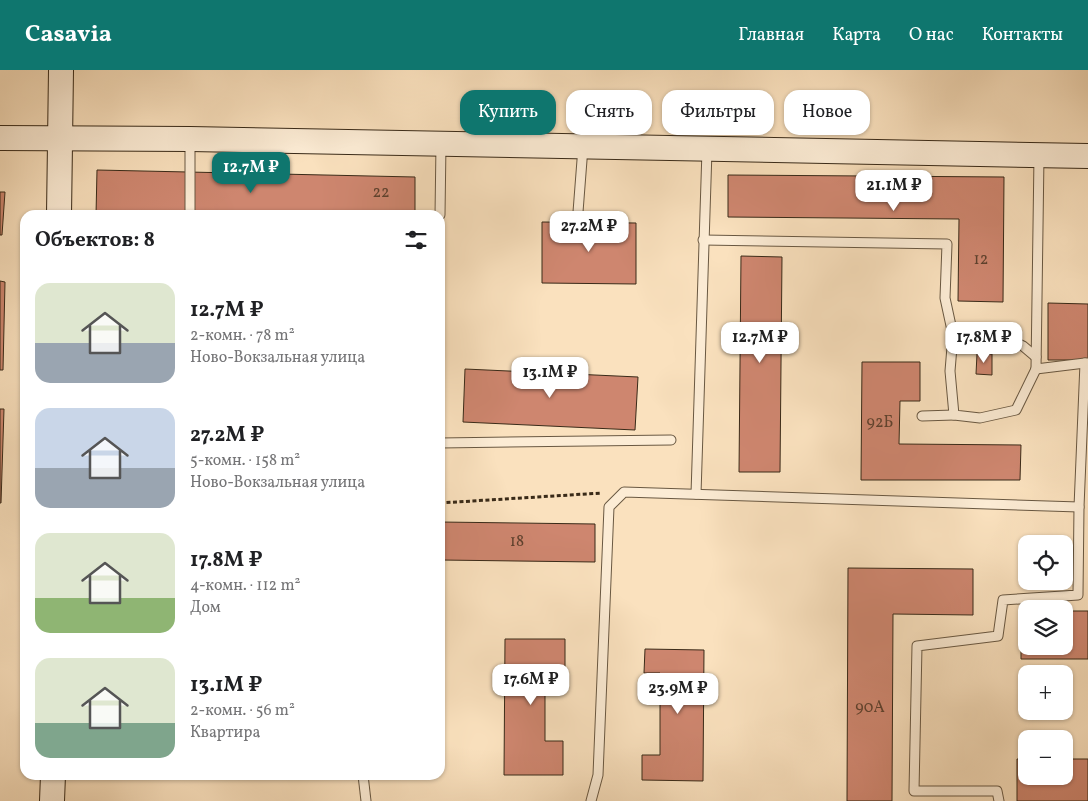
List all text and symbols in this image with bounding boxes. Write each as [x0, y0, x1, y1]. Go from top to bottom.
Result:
text: Casavia [25, 18, 112, 52]
text: Главная [738, 23, 804, 48]
text: Карта [832, 23, 881, 48]
text: О нас [909, 23, 954, 48]
text: Контакты [982, 23, 1063, 48]
chip: Купить [460, 90, 556, 135]
chip: Снять [566, 90, 652, 135]
chip: Фильтры [662, 90, 774, 135]
chip: Новое [784, 90, 870, 135]
pin: 12.7M ₽ [205, 152, 297, 194]
text: 12.7M ₽ [223, 157, 279, 179]
pin: 21.1M ₽ [848, 170, 940, 212]
text: 21.1M ₽ [866, 175, 922, 197]
house number: 22 [372, 182, 390, 204]
pin: 27.2M ₽ [543, 210, 635, 253]
text: 27.2M ₽ [561, 216, 617, 238]
text: Объектов: 8 [35, 226, 155, 255]
icon: filters [402, 226, 430, 254]
house number: 12 [974, 249, 988, 271]
text: 12.7M ₽ [190, 296, 264, 325]
icon: home [75, 303, 135, 363]
pin: 12.7M ₽ [714, 322, 806, 364]
pin: 17.8M ₽ [938, 322, 1030, 364]
text: 2-комн. · 78 m² [190, 325, 295, 347]
text: 12.7M ₽ [732, 327, 788, 349]
text: 17.8M ₽ [956, 327, 1012, 349]
text: Ново-Вокзальная улица [190, 347, 365, 369]
pin: 13.1M ₽ [504, 356, 596, 399]
text: 13.1M ₽ [522, 362, 578, 384]
house number: 92Б [867, 412, 893, 434]
text: 27.2M ₽ [190, 421, 264, 450]
icon: home [75, 428, 135, 488]
text: 5-комн. · 158 m² [190, 450, 300, 472]
text: Ново-Вокзальная улица [190, 472, 365, 494]
house number: 18 [510, 531, 524, 553]
map controls [1018, 535, 1073, 785]
button: locate [1018, 535, 1073, 590]
text: 17.8M ₽ [190, 546, 263, 575]
icon: home [75, 553, 135, 613]
text: 4-комн. · 112 m² [190, 575, 300, 597]
text: Дом [190, 597, 221, 619]
button: layers [1018, 600, 1073, 655]
pin: 17.6M ₽ [485, 664, 577, 706]
button: + [1018, 665, 1073, 720]
text: 17.6M ₽ [503, 669, 559, 691]
text: 13.1M ₽ [190, 671, 262, 700]
pin: 23.9M ₽ [632, 672, 724, 715]
icon: home [75, 678, 135, 738]
text: 23.9M ₽ [648, 678, 708, 700]
house number: 90А [855, 697, 885, 719]
text: 2-комн. · 56 m² [190, 700, 295, 722]
text: Квартира [190, 722, 260, 744]
button: − [1018, 730, 1073, 785]

